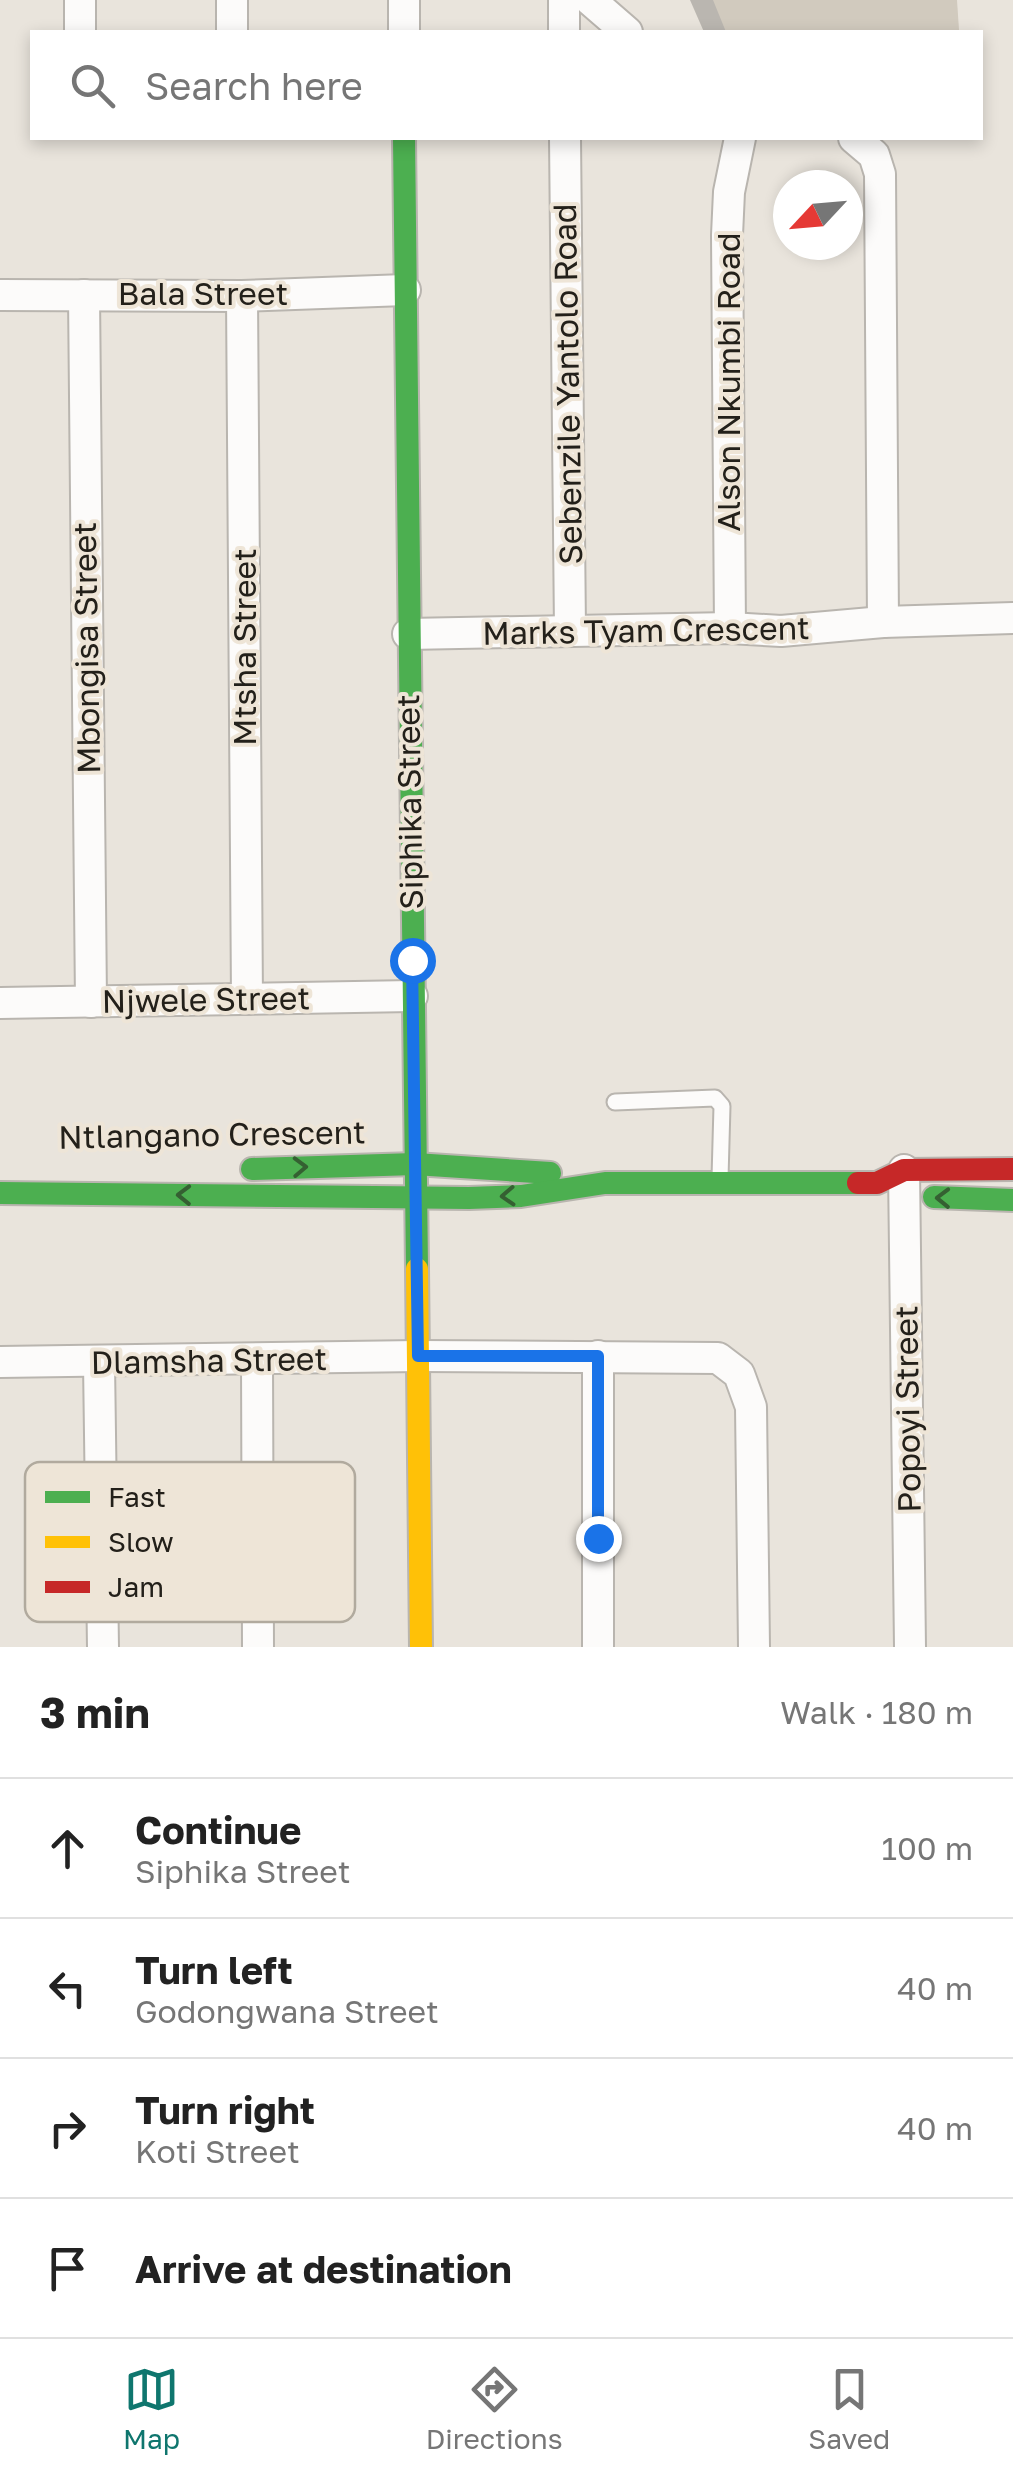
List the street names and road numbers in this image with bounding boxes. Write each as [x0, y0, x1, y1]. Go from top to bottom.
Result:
street label: Sebenzile Yantolo Road [545, 203, 589, 565]
street label: Alson Nkumbi Road [709, 232, 747, 532]
street label: Bala Street [118, 274, 288, 312]
street label: Mbongisa Street [65, 522, 107, 774]
street label: Mtsha Street [225, 548, 263, 746]
street label: Marks Tyam Crescent [482, 608, 810, 652]
street label: Siphika Street [388, 694, 430, 910]
street label: Njwele Street [102, 978, 310, 1020]
street label: Ntlangano Crescent [58, 1112, 366, 1156]
street label: Popoyi Street [886, 1305, 928, 1513]
street label: Dlamsha Street [90, 1339, 328, 1381]

